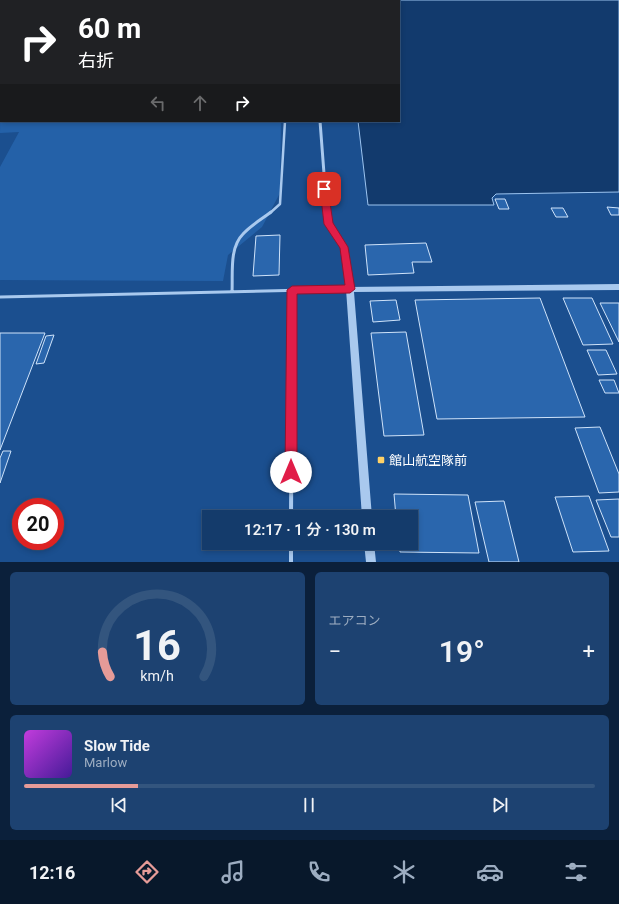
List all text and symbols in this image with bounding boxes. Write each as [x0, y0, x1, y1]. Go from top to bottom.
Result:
text: 60 m [78, 12, 141, 45]
icon: right [12, 16, 64, 68]
text: 右折 [78, 50, 114, 71]
icon: left [147, 92, 169, 114]
icon: ahead [189, 92, 211, 114]
icon: right [231, 92, 253, 114]
pin [307, 172, 341, 206]
icon: arrive [313, 178, 335, 200]
position arrow [270, 451, 312, 493]
place label: 館山航空隊前 [389, 453, 467, 468]
marker: 館山航空隊前 [376, 455, 386, 465]
speed limit sign: 20 [12, 498, 64, 550]
text: 12:17 · 1 分 · 130 m [244, 521, 376, 539]
text: エアコン [329, 613, 381, 628]
text: 16 [133, 620, 181, 669]
text: 19° [439, 634, 485, 669]
text: − [329, 639, 341, 664]
text: + [583, 639, 595, 664]
text: km/h [140, 667, 174, 683]
text: Slow Tide [84, 737, 150, 755]
text: Marlow [84, 755, 127, 770]
icon: previous [108, 794, 130, 816]
icon: pause [298, 794, 320, 816]
icon: next [489, 794, 511, 816]
icon: directions [133, 858, 161, 886]
icon: music [219, 858, 247, 886]
icon: phone [305, 858, 333, 886]
icon: climate [390, 858, 418, 886]
icon: car [476, 858, 504, 886]
icon: filters [562, 858, 590, 886]
text: 12:16 [29, 862, 75, 883]

